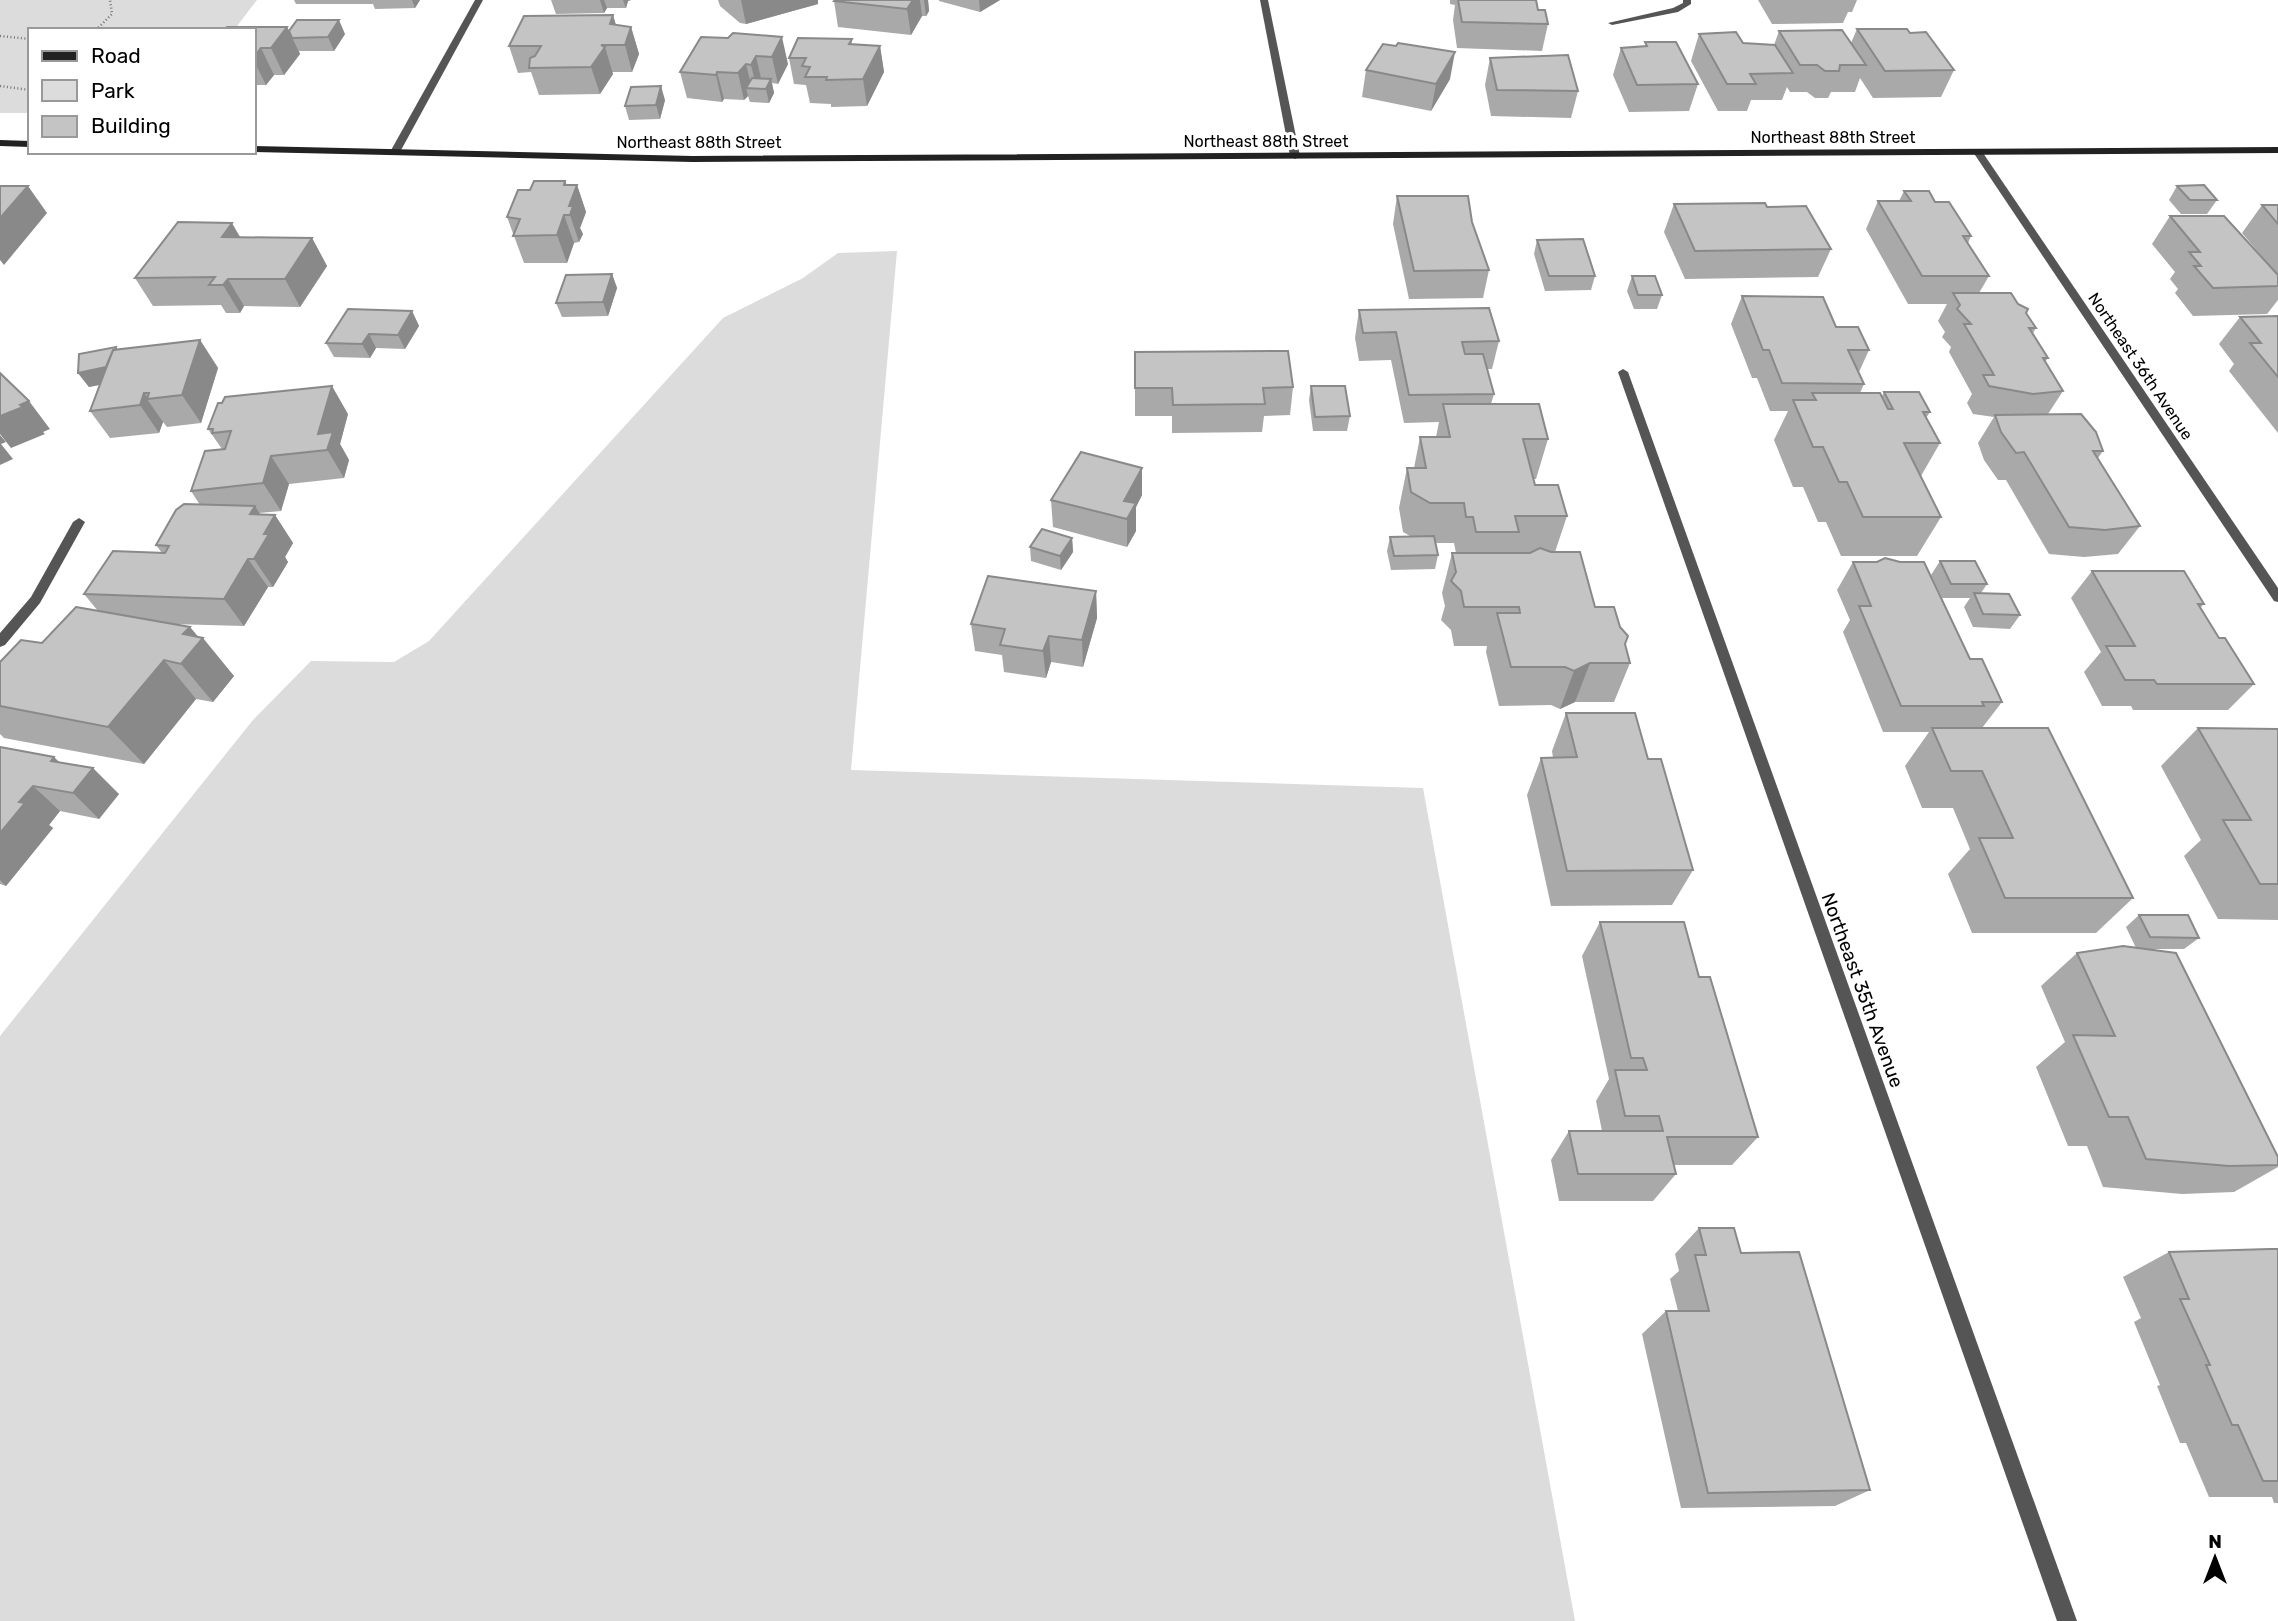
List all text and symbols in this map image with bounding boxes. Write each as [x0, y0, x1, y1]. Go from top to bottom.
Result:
legend [28, 28, 256, 154]
text: Road [91, 43, 141, 68]
text: Park [91, 78, 135, 103]
text: Building [91, 113, 171, 138]
street label: Northeast 88th Street [1750, 128, 1916, 147]
street label: Northeast 88th Street [1183, 132, 1349, 151]
street label: Northeast 88th Street [616, 133, 782, 152]
street label: Northeast 36th Avenue [2084, 289, 2197, 443]
street label: Northeast 35th Avenue [1817, 890, 1909, 1091]
north arrow [2180, 1523, 2250, 1593]
text: N [2208, 1530, 2222, 1553]

